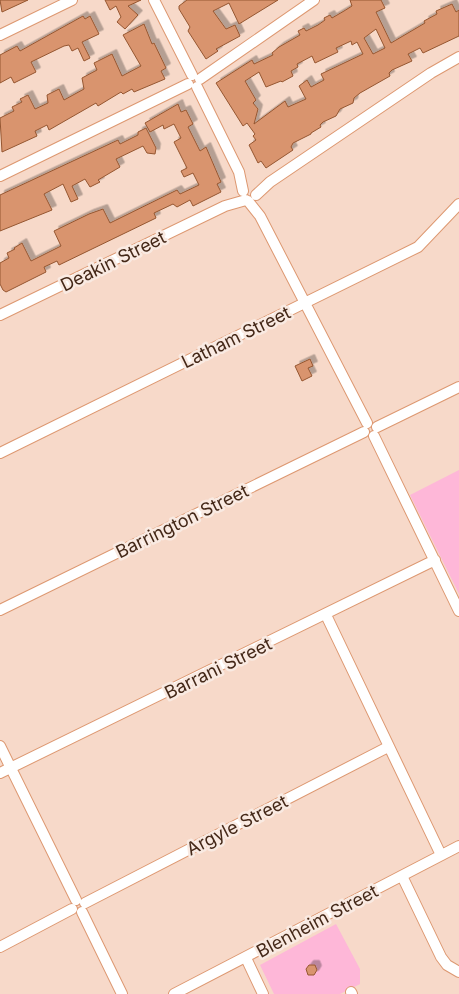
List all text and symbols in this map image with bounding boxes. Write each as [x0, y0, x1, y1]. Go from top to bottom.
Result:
street label: Deakin Street [57, 226, 169, 296]
street label: Latham Street [178, 302, 294, 372]
street label: Barrington Street [112, 480, 252, 562]
street label: Barrani Street [161, 633, 275, 703]
street label: Argyle Street [183, 790, 291, 860]
street label: Blenheim Street [253, 880, 381, 962]

